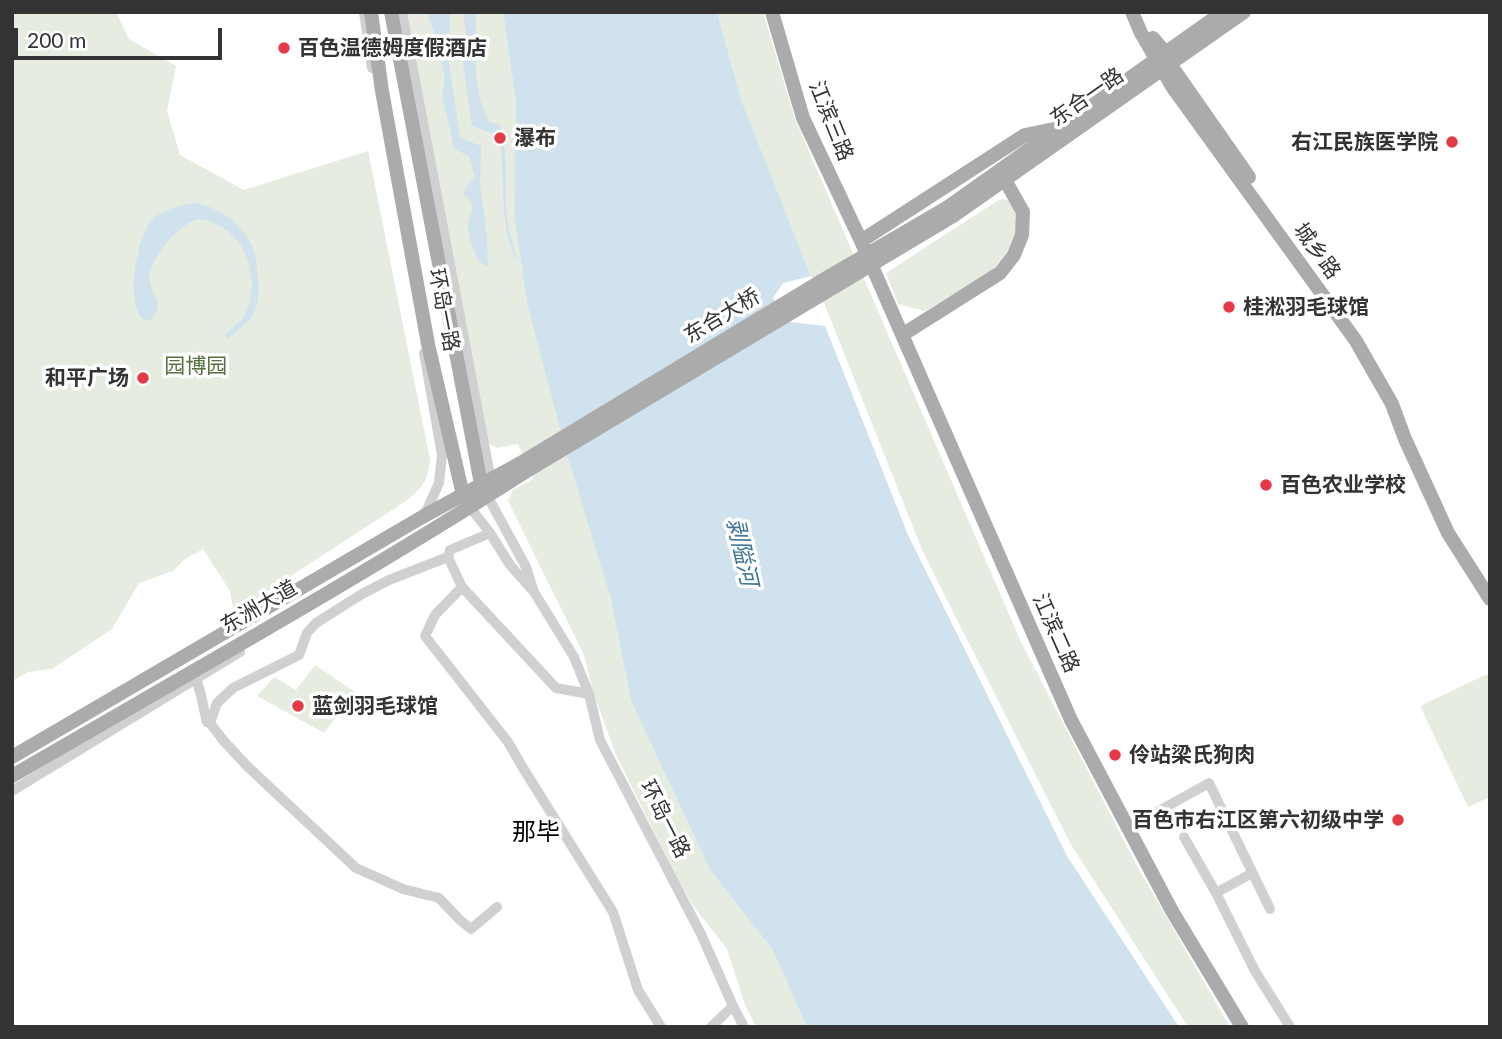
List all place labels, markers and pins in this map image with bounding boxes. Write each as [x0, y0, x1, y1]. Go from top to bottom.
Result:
place label: 百色温德姆度假酒店 [298, 35, 487, 61]
marker: 百色温德姆度假酒店 [276, 40, 292, 56]
place label: 瀑布 [514, 125, 556, 151]
place label: 右江民族医学院 [1291, 129, 1438, 155]
marker: 瀑布 [492, 130, 508, 146]
marker: 右江民族医学院 [1444, 134, 1460, 150]
place label: 桂淞羽毛球馆 [1243, 294, 1369, 320]
marker: 桂淞羽毛球馆 [1221, 299, 1237, 315]
place label: 和平广场 [45, 365, 129, 391]
marker: 和平广场 [135, 370, 151, 386]
place label: 百色农业学校 [1280, 472, 1406, 498]
marker: 百色农业学校 [1258, 477, 1274, 493]
place label: 蓝剑羽毛球馆 [312, 693, 438, 719]
marker: 蓝剑羽毛球馆 [290, 698, 306, 714]
place label: 伶站梁氏狗肉 [1129, 742, 1255, 768]
marker: 伶站梁氏狗肉 [1107, 747, 1123, 763]
place label: 百色市右江区第六初级中学 [1132, 807, 1384, 833]
marker: 百色市右江区第六初级中学 [1390, 812, 1406, 828]

